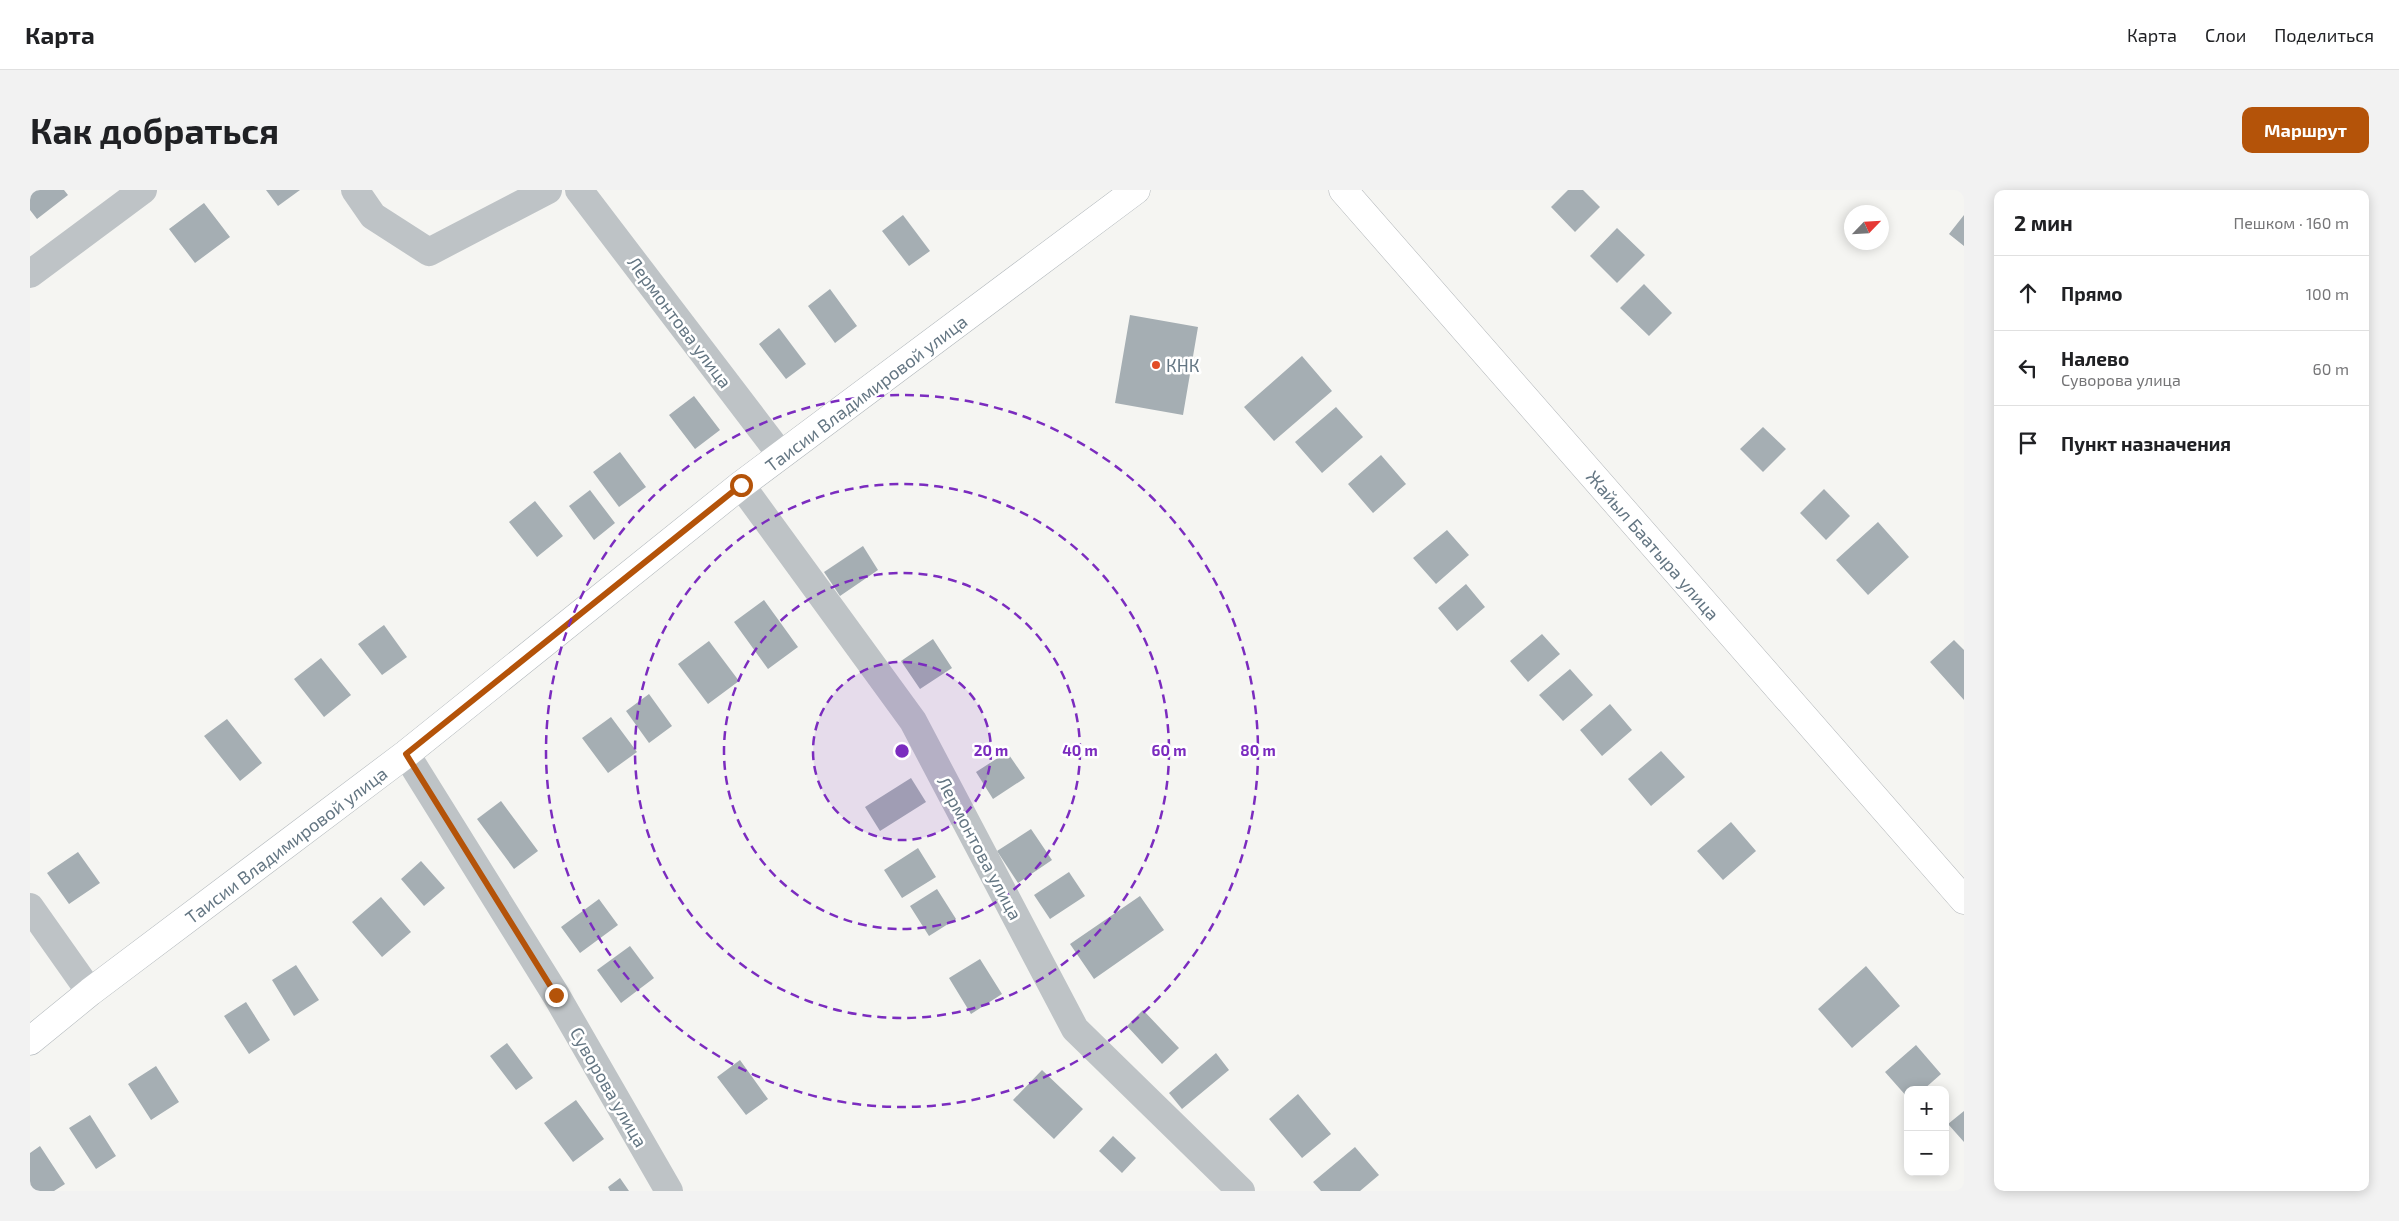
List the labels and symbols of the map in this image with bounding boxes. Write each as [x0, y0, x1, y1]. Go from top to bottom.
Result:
north arrow [1844, 205, 1889, 250]
street label: Лермонтова улица [623, 252, 737, 392]
street label: Таисии Владимировой улица [761, 310, 971, 476]
place label: КНК [1166, 354, 1200, 376]
marker: КНК [1150, 359, 1162, 371]
street label: Жайыл Баатыра улица [1582, 466, 1724, 624]
route start [730, 474, 753, 497]
text: 20 m [974, 741, 1008, 759]
text: 40 m [1062, 741, 1098, 759]
text: 60 m [1152, 741, 1186, 759]
text: 80 m [1240, 741, 1276, 759]
centre of rings [893, 742, 911, 760]
street label: Таисии Владимировой улица [181, 762, 391, 928]
street label: Лермонтова улица [933, 773, 1027, 923]
route end [545, 984, 568, 1007]
street label: Суворова улица [566, 1023, 652, 1151]

